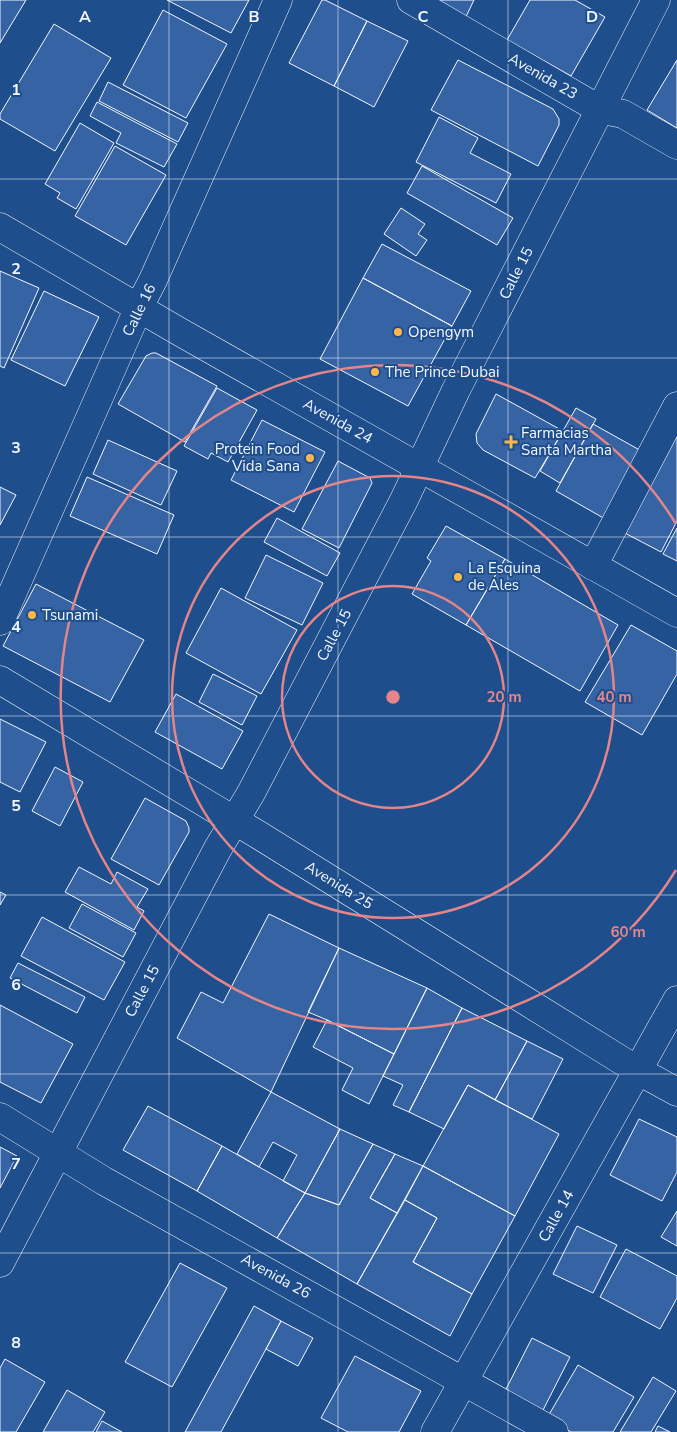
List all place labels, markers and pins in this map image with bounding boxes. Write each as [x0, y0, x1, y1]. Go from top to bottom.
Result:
place label: Opengym [408, 322, 474, 342]
marker: Opengym [392, 326, 404, 338]
place label: The Prince Dubai [385, 362, 499, 382]
marker: The Prince Dubai [369, 366, 381, 378]
place label: Farmacias Santa Martha [521, 423, 612, 460]
marker: Farmacias Santa Martha [505, 436, 517, 448]
place label: Protein Food Vida Sana [215, 439, 300, 476]
marker: Protein Food Vida Sana [304, 452, 316, 464]
place label: La Esquina de Ales [468, 558, 541, 595]
marker: La Esquina de Ales [452, 571, 464, 583]
place label: Tsunami [42, 605, 98, 625]
marker: Tsunami [26, 609, 38, 621]
centre of rings [384, 688, 402, 706]

